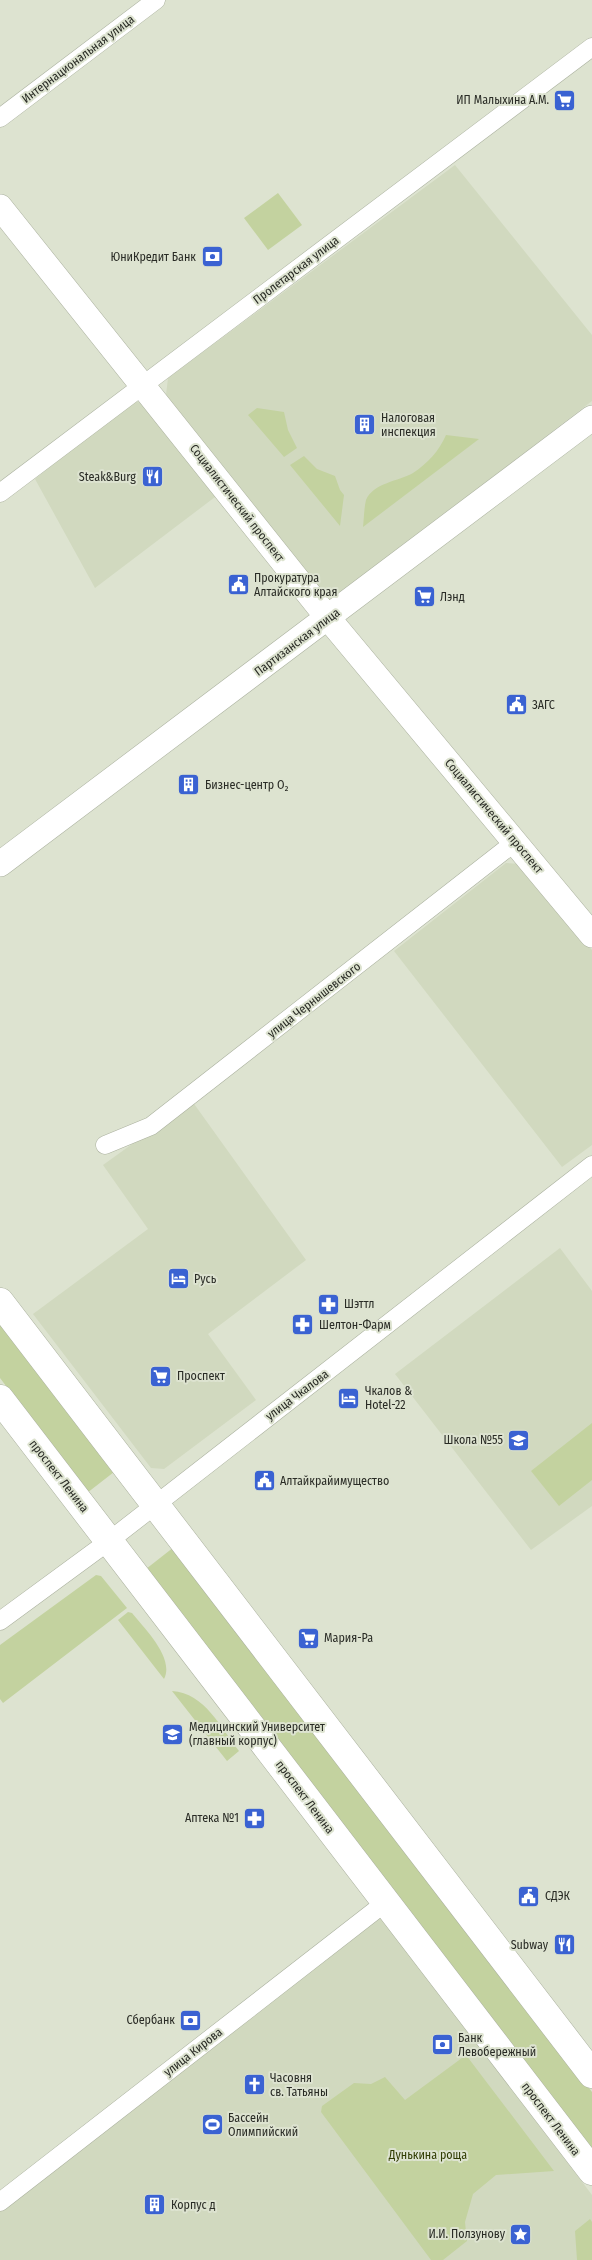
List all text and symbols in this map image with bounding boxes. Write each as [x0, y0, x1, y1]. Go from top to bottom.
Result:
street label: Интернациональная улица [19, 12, 137, 106]
supermarket icon: ИП Малыхина А.М. [553, 88, 577, 112]
place label: ИП Малыхина А.М. [456, 93, 549, 107]
street label: Пролетарская улица [250, 233, 342, 307]
bank icon: ЮниКредит Банк [200, 245, 224, 269]
place label: ЮниКредит Банк [110, 250, 196, 264]
place label: Налоговая инспекция [381, 411, 436, 439]
building icon: Налоговая инспекция [353, 413, 377, 437]
street label: Социалистический проспект [187, 441, 287, 565]
restaurant icon: Steak&Burg [140, 465, 164, 489]
place label: Steak&Burg [79, 470, 136, 484]
place label: Прокуратура Алтайского края [254, 571, 337, 599]
public building icon: Прокуратура Алтайского края [226, 573, 250, 597]
supermarket icon: Лэнд [412, 585, 436, 609]
place label: Лэнд [440, 590, 465, 604]
street label: Партизанская улица [252, 605, 343, 679]
public building icon: ЗАГС [504, 693, 528, 717]
place label: ЗАГС [532, 698, 555, 712]
street label: Социалистический проспект [442, 756, 546, 876]
building icon: Бизнес-центр O₂ [177, 773, 201, 797]
place label: Бизнес-центр O₂ [205, 778, 289, 792]
street label: улица Чернышевского [265, 959, 363, 1041]
hotel icon: Русь [166, 1267, 190, 1291]
place label: Русь [194, 1272, 217, 1286]
pharmacy icon: Шэттл [316, 1292, 340, 1316]
place label: Шэттл [344, 1297, 374, 1311]
pharmacy icon: Шелтон-Фарм [291, 1313, 315, 1337]
place label: Шелтон-Фарм [319, 1318, 391, 1332]
supermarket icon: Проспект [149, 1364, 173, 1388]
street label: улица Чкалова [263, 1367, 331, 1423]
place label: Проспект [177, 1369, 225, 1383]
place label: Чкалов & Hotel-22 [365, 1384, 412, 1412]
hotel icon: Чкалов & Hotel-22 [337, 1386, 361, 1410]
school or university icon: Школа №55 [507, 1428, 531, 1452]
place label: Школа №55 [444, 1433, 503, 1447]
street label: проспект Ленина [26, 1437, 92, 1515]
public building icon: Алтайкрайимущество [252, 1469, 276, 1493]
place label: Алтайкрайимущество [280, 1474, 389, 1488]
supermarket icon: Мария-Ра [296, 1626, 320, 1650]
place label: Мария-Ра [324, 1631, 373, 1645]
place label: Медицинский Университет (главный корпус) [189, 1720, 325, 1748]
school or university icon: Медицинский Университет (главный корпус) [161, 1722, 185, 1746]
street label: проспект Ленина [273, 1758, 337, 1836]
pharmacy icon: Аптека №1 [243, 1806, 267, 1830]
place label: Аптека №1 [185, 1811, 239, 1825]
public building icon: СДЭК [517, 1884, 541, 1908]
place label: СДЭК [545, 1889, 571, 1903]
restaurant icon: Subway [552, 1933, 576, 1957]
place label: Subway [511, 1938, 549, 1952]
bank icon: Сбербанк [179, 2008, 203, 2032]
place label: Сбербанк [127, 2013, 175, 2027]
street label: улица Кирова [161, 2025, 225, 2079]
place label: Банк Левобережный [458, 2031, 536, 2059]
bank icon: Банк Левобережный [430, 2033, 454, 2057]
place label: Часовня св. Татьяны [270, 2071, 328, 2099]
church icon: Часовня св. Татьяны [242, 2073, 266, 2097]
street label: проспект Ленина [519, 2080, 583, 2158]
place label: Бассейн Олимпийский [228, 2111, 298, 2139]
sports icon: Бассейн Олимпийский [200, 2113, 224, 2137]
park label: Дунькина роща [388, 2148, 467, 2162]
building icon: Корпус д [143, 2193, 167, 2217]
place label: Корпус д [171, 2198, 216, 2212]
place icon: И.И. Ползунову [509, 2222, 533, 2246]
place label: И.И. Ползунову [428, 2227, 506, 2241]

